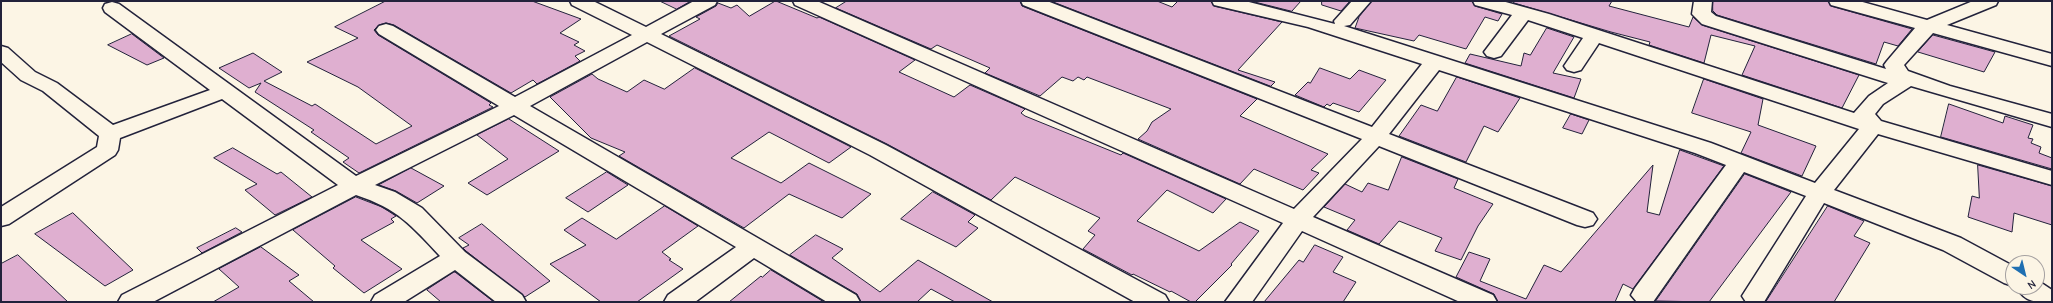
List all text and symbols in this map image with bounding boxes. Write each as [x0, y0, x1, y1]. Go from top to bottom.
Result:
north arrow [2005, 255, 2045, 295]
text: N [2025, 277, 2038, 292]

